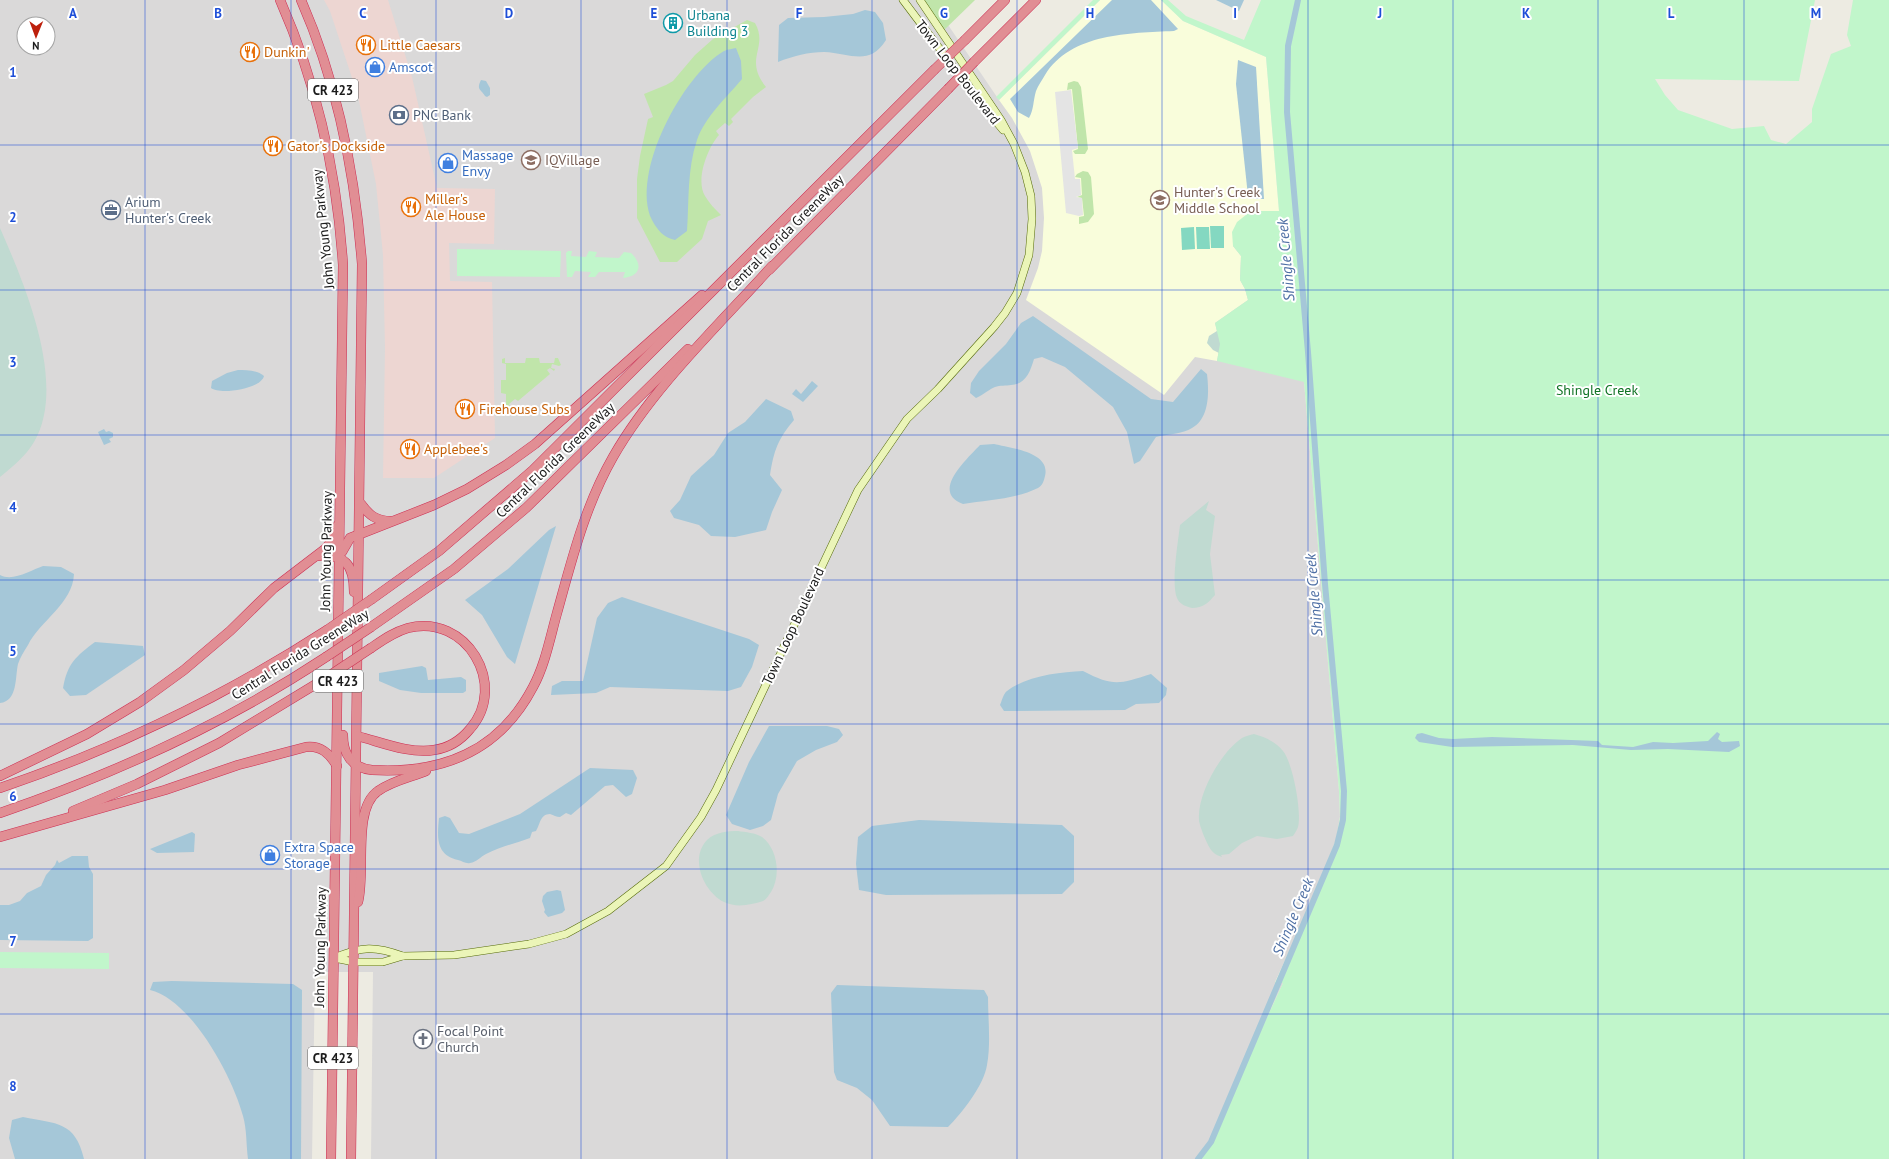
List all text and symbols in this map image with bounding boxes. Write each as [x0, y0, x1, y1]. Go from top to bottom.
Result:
text: A [69, 5, 77, 22]
text: B [214, 5, 222, 22]
text: C [359, 5, 367, 22]
text: D [505, 5, 513, 22]
text: E [651, 5, 658, 22]
text: F [796, 5, 803, 22]
text: G [940, 5, 948, 22]
text: H [1086, 5, 1094, 22]
text: I [1233, 5, 1237, 22]
text: J [1377, 5, 1382, 22]
text: K [1522, 5, 1530, 22]
text: L [1668, 5, 1675, 22]
text: M [1811, 5, 1821, 22]
place label: Urbana Building 3 [687, 6, 748, 40]
building icon: Urbana Building 3 [662, 12, 684, 34]
north arrow [16, 16, 56, 56]
street label: Town Loop Boulevard [912, 16, 1004, 128]
restaurant icon: Little Caesars [355, 34, 377, 56]
place label: Little Caesars [380, 36, 461, 54]
text: N [32, 39, 40, 53]
restaurant icon: Dunkin' [239, 41, 261, 63]
place label: Dunkin' [264, 43, 310, 61]
shop icon: Amscot [364, 56, 386, 78]
place label: Amscot [389, 58, 433, 76]
text: 1 [9, 64, 17, 81]
road number: CR 423 [308, 79, 358, 101]
bank icon: PNC Bank [388, 104, 410, 126]
place label: PNC Bank [413, 106, 471, 124]
restaurant icon: Gator's Dockside [262, 135, 284, 157]
place label: Gator's Dockside [287, 137, 385, 155]
place label: Massage Envy [462, 146, 513, 180]
school or university icon: IQVillage [520, 149, 542, 171]
place label: IQVillage [545, 151, 600, 169]
shop icon: Massage Envy [437, 152, 459, 174]
street label: John Young Parkway [308, 168, 338, 291]
street label: Central Florida GreeneWay [723, 170, 848, 295]
place label: Hunter's Creek Middle School [1174, 183, 1260, 217]
school or university icon: Hunter's Creek Middle School [1149, 189, 1171, 211]
place label: Miller's Ale House [425, 190, 486, 224]
place label: Arium Hunter's Creek [125, 193, 211, 227]
restaurant icon: Miller's Ale House [400, 196, 422, 218]
office icon: Arium Hunter's Creek [100, 199, 122, 221]
text: 2 [9, 209, 17, 226]
water label: Shingle Creek [1272, 217, 1299, 302]
text: 3 [9, 354, 17, 371]
park label: Shingle Creek [1556, 381, 1638, 399]
restaurant icon: Firehouse Subs [454, 398, 476, 420]
street label: Central Florida GreeneWay [492, 398, 619, 522]
place label: Firehouse Subs [479, 400, 570, 418]
restaurant icon: Applebee's [399, 438, 421, 460]
place label: Applebee's [424, 440, 488, 458]
street label: John Young Parkway [316, 490, 336, 612]
text: 4 [9, 499, 17, 516]
water label: Shingle Creek [1300, 552, 1327, 637]
street label: Town Loop Boulevard [758, 564, 828, 688]
street label: Central Florida GreeneWay [228, 604, 372, 704]
text: 5 [9, 643, 17, 660]
road number: CR 423 [313, 670, 363, 692]
text: 6 [9, 788, 17, 805]
place label: Extra Space Storage [284, 838, 354, 872]
shop icon: Extra Space Storage [259, 844, 281, 866]
water label: Shingle Creek [1268, 874, 1318, 959]
street label: John Young Parkway [310, 886, 330, 1008]
text: 7 [9, 933, 17, 950]
place label: Focal Point Church [437, 1022, 504, 1056]
church icon: Focal Point Church [412, 1028, 434, 1050]
road number: CR 423 [308, 1047, 358, 1069]
text: 8 [9, 1078, 17, 1095]

